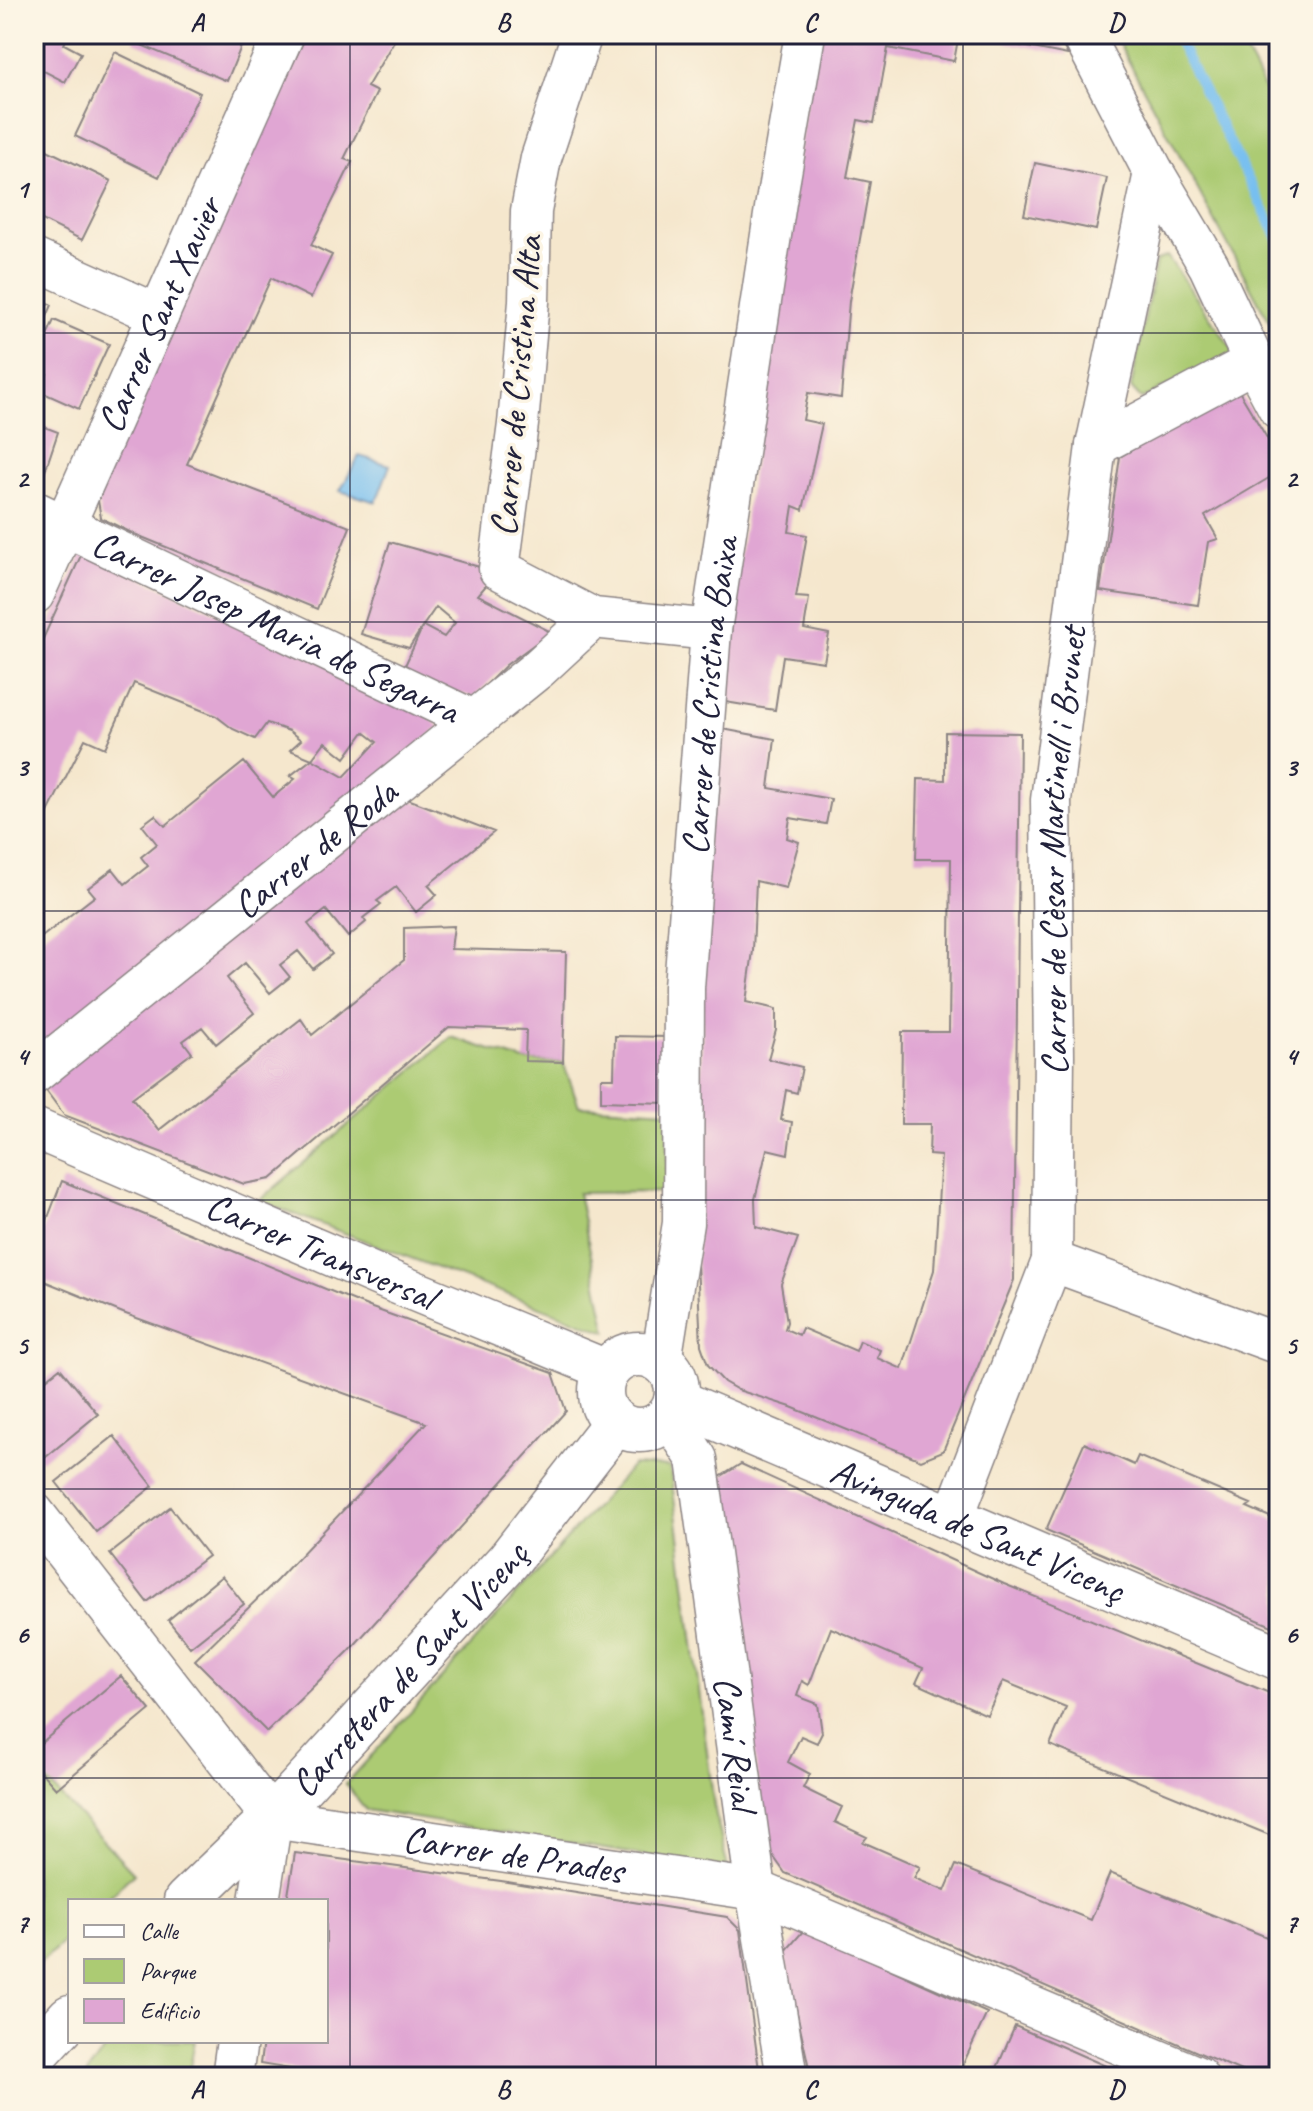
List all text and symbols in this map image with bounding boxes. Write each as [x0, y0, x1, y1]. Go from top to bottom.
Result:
text: A [190, 6, 205, 39]
text: B [496, 6, 512, 39]
text: C [804, 6, 820, 39]
text: D [1108, 6, 1126, 39]
text: 1 [16, 173, 31, 206]
text: 1 [1285, 173, 1300, 206]
street label: Carrer Sant Xavier [86, 186, 233, 439]
street label: Carrer de Cristina Alta [479, 231, 553, 538]
text: 2 [16, 462, 30, 495]
text: 2 [1285, 462, 1299, 495]
street label: Carrer Josep Maria de Segarra [85, 519, 469, 735]
street label: Carrer de Cristina Baixa [671, 530, 749, 856]
street label: Carrer de Cèsar Martinell i Brunet [1027, 621, 1097, 1076]
text: 3 [16, 751, 30, 784]
text: 3 [1285, 751, 1299, 784]
street label: Carrer de Roda [223, 767, 408, 929]
text: 4 [16, 1040, 31, 1073]
text: 4 [1285, 1040, 1300, 1073]
street label: Carrer Transversal [199, 1181, 448, 1323]
text: 5 [16, 1329, 30, 1362]
text: 5 [1285, 1329, 1299, 1362]
street label: Avinguda de Sant Vicenç [824, 1446, 1134, 1614]
street label: Carretera de Sant Vicenç [280, 1530, 539, 1806]
text: 6 [16, 1618, 30, 1651]
text: 6 [1285, 1618, 1299, 1651]
street label: Camí Reial [704, 1674, 769, 1819]
street label: Carrer de Prades [400, 1814, 631, 1894]
legend [68, 1899, 328, 2043]
text: 7 [16, 1907, 30, 1940]
text: 7 [1285, 1907, 1299, 1940]
text: Calle [140, 1916, 180, 1946]
text: Parque [140, 1956, 197, 1986]
text: Edificio [140, 1996, 201, 2026]
text: A [190, 2073, 205, 2106]
text: B [496, 2073, 512, 2106]
text: C [804, 2073, 820, 2106]
text: D [1108, 2073, 1126, 2106]

